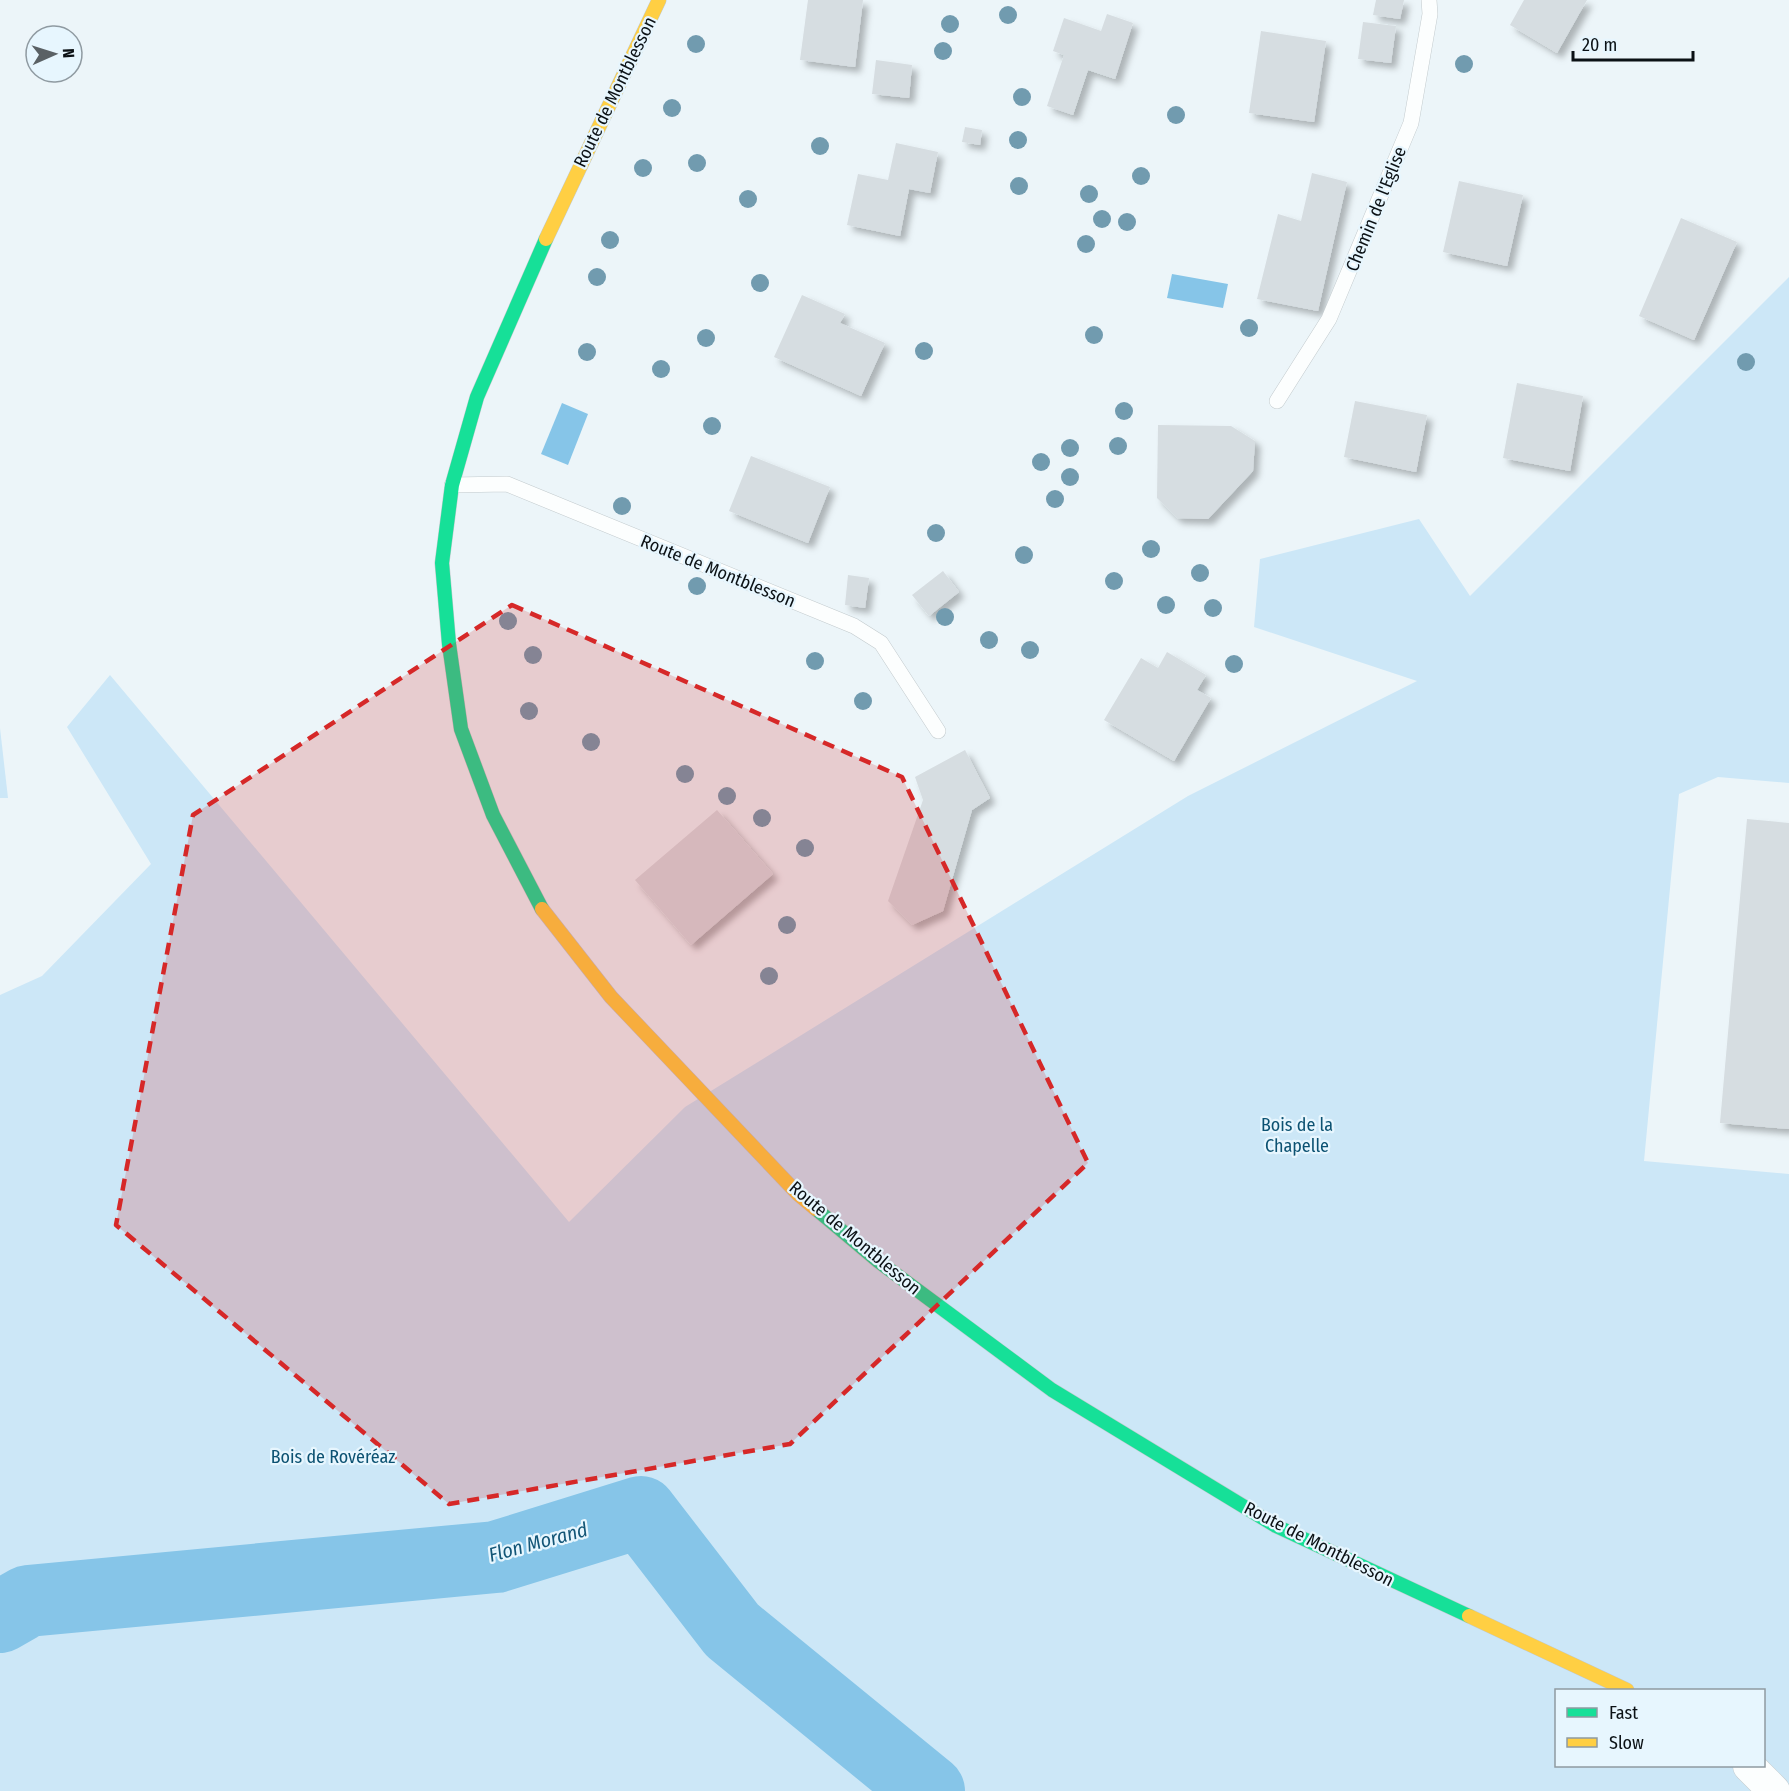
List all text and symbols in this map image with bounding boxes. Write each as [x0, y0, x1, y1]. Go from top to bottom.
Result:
street label: Route de Montblesson [569, 13, 661, 171]
north arrow [24, 24, 84, 84]
scale bar [1573, 24, 1693, 62]
text: 20 m [1582, 34, 1617, 56]
text: N [59, 48, 78, 59]
street label: Chemin de l'Eglise [1341, 143, 1411, 275]
street label: Route de Montblesson [637, 530, 799, 612]
park label: Bois de la Chapelle [1261, 1114, 1333, 1157]
street label: Route de Montblesson [785, 1177, 925, 1299]
park label: Bois de Rovéréaz [271, 1446, 395, 1468]
street label: Route de Montblesson [1241, 1497, 1397, 1591]
water label: Flon Morand [486, 1517, 591, 1567]
legend [1555, 1689, 1765, 1767]
text: Fast [1609, 1702, 1638, 1724]
text: Slow [1609, 1732, 1644, 1754]

